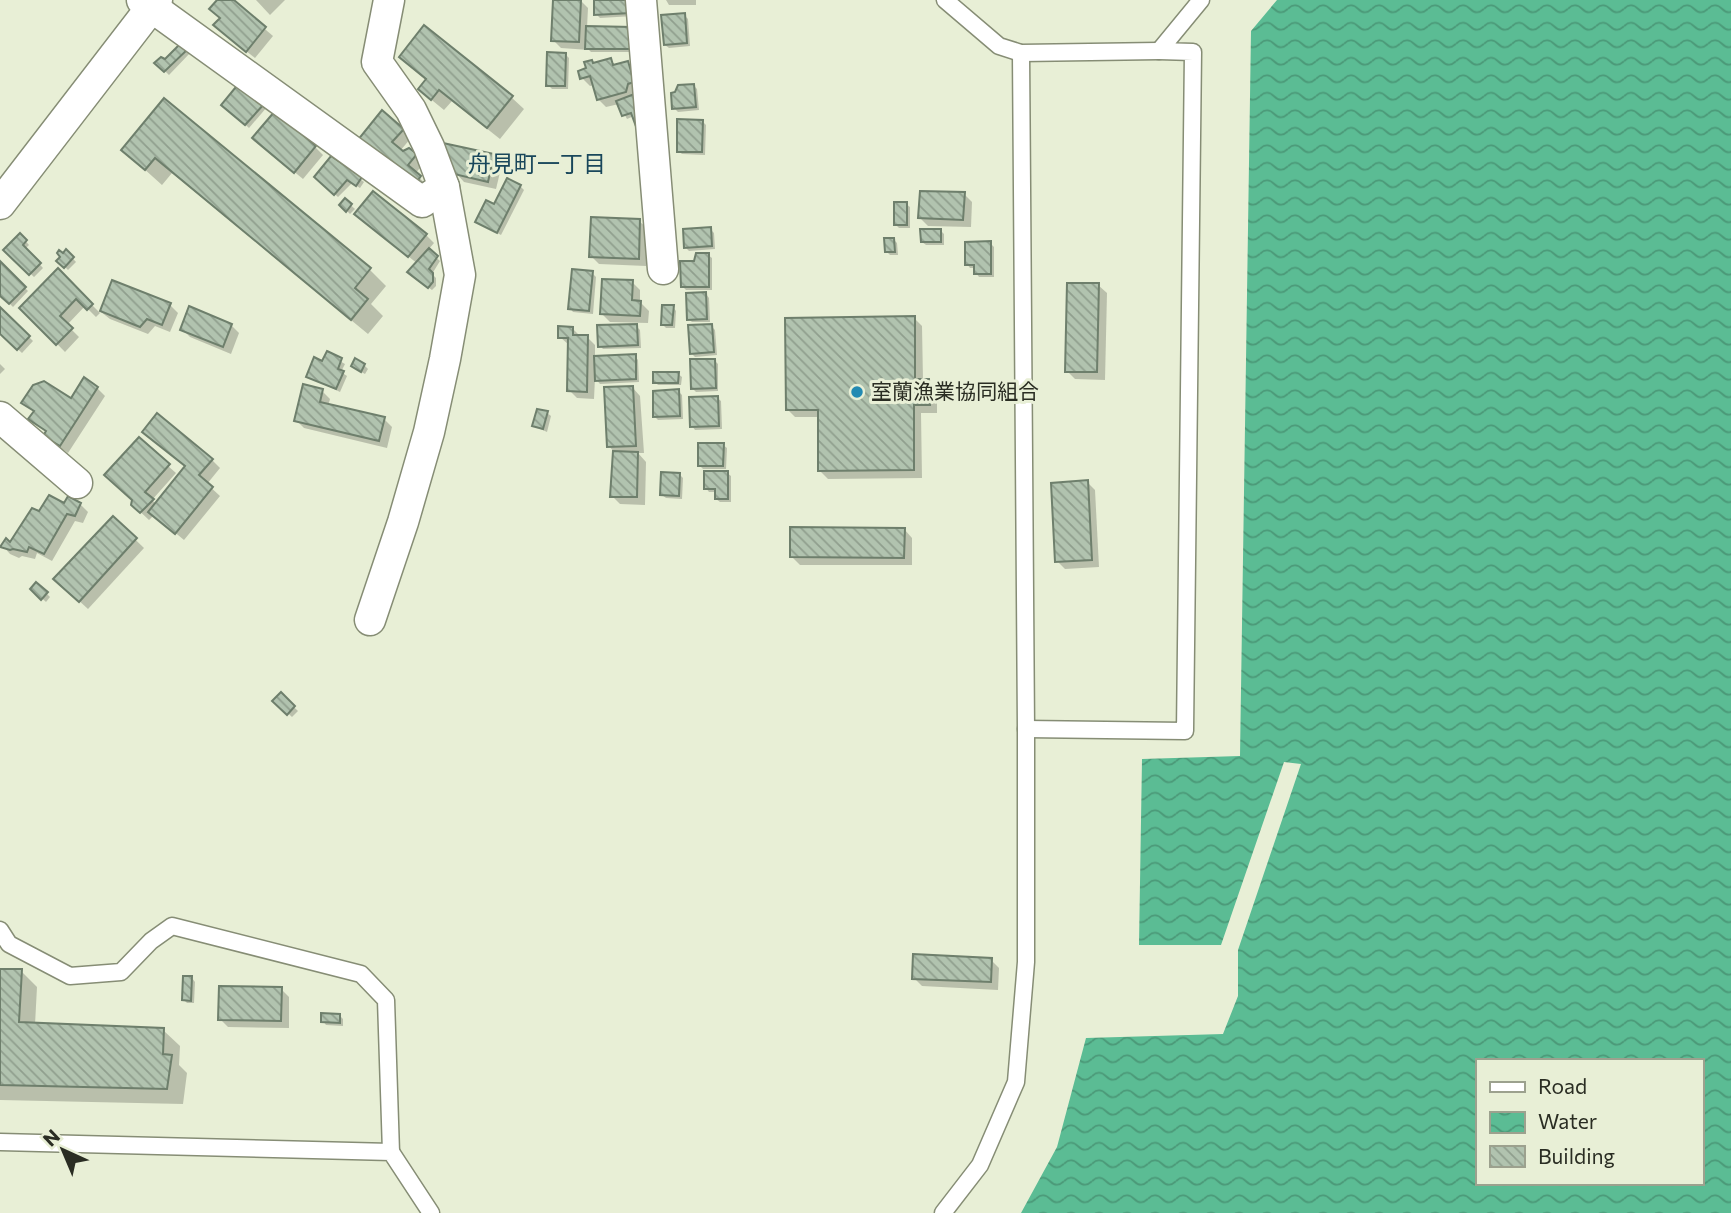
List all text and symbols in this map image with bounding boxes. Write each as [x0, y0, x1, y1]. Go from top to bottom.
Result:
district label: 舟見町一丁目 [468, 149, 606, 177]
place label: 室蘭漁業協同組合 [871, 378, 1039, 403]
marker: 室蘭漁業協同組合 [849, 384, 865, 400]
legend [1476, 1059, 1703, 1185]
text: Road [1538, 1073, 1587, 1098]
text: Water [1538, 1108, 1597, 1133]
north arrow [28, 1115, 98, 1185]
text: N [38, 1124, 64, 1151]
text: Building [1538, 1143, 1615, 1168]

